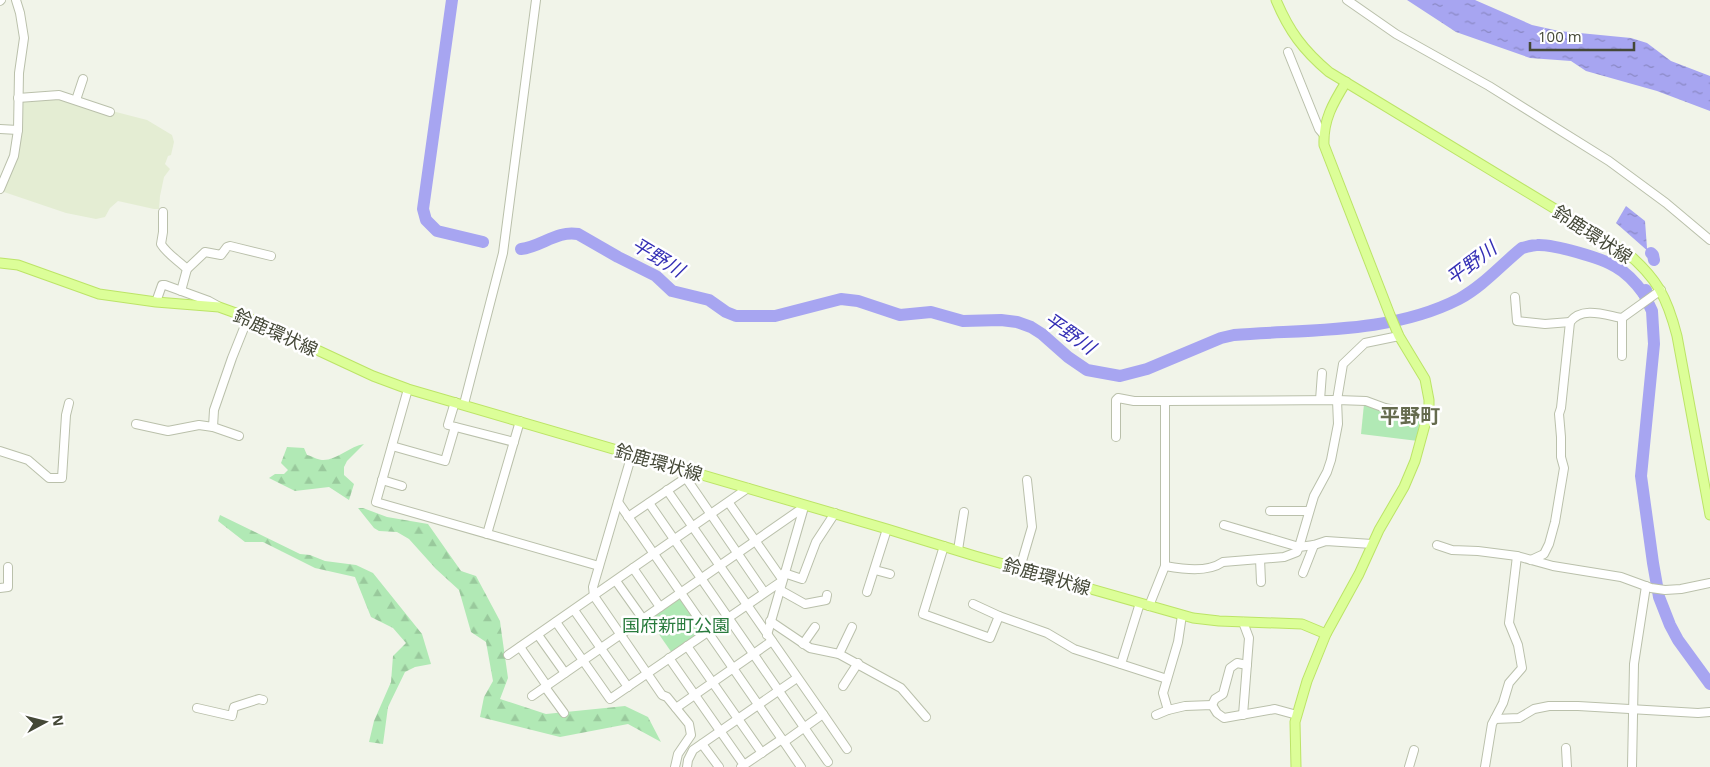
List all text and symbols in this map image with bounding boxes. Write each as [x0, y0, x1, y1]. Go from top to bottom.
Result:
scale bar [1530, 20, 1634, 52]
text: 100 m [1538, 26, 1582, 46]
street label: 鈴鹿環状線 [1549, 199, 1637, 269]
water label: 平野川 [627, 231, 691, 284]
water label: 平野川 [1440, 234, 1503, 291]
street label: 鈴鹿環状線 [230, 303, 322, 361]
water label: 平野川 [1039, 306, 1102, 361]
district label: 平野町 [1380, 402, 1440, 429]
street label: 鈴鹿環状線 [612, 438, 706, 486]
street label: 鈴鹿環状線 [1000, 552, 1094, 600]
park label: 国府新町公園 [622, 613, 730, 637]
north arrow [20, 697, 70, 747]
text: N [48, 714, 69, 727]

